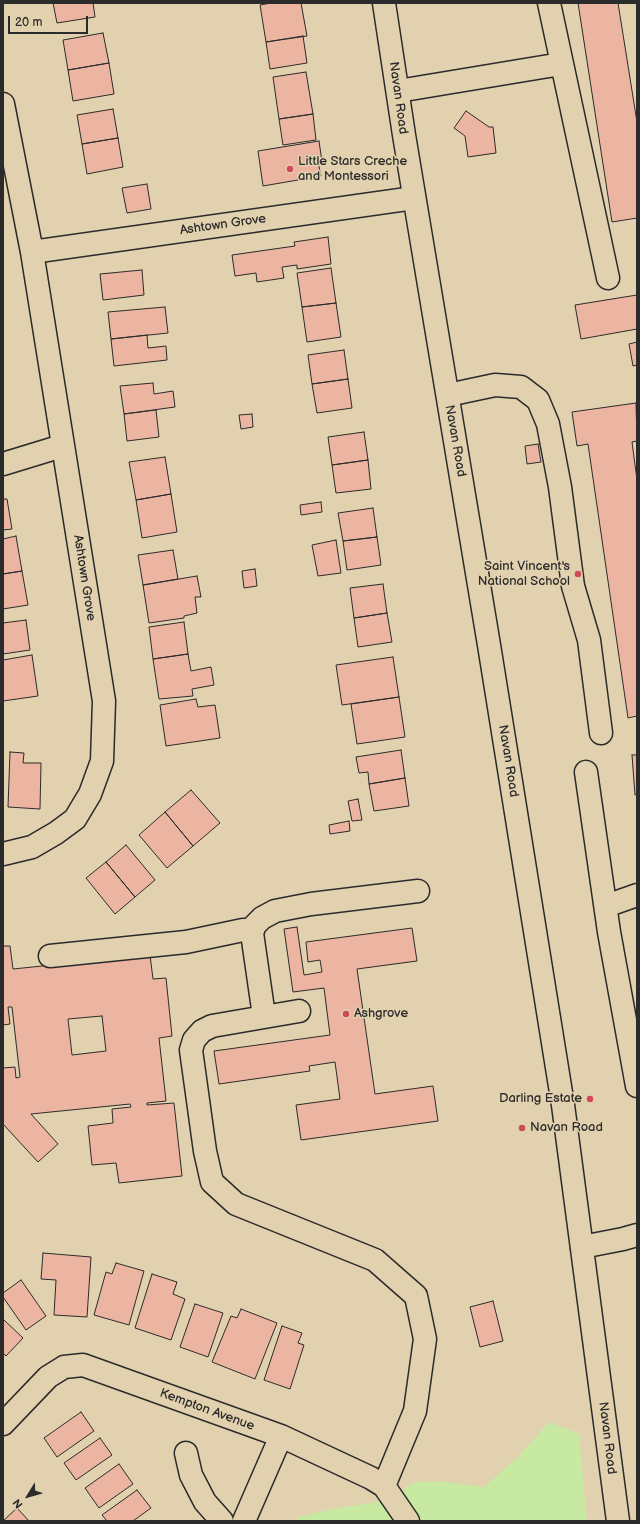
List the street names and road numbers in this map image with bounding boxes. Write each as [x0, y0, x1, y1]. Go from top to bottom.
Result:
street label: Navan Road [385, 61, 411, 135]
street label: Ashtown Grove [179, 211, 267, 239]
street label: Navan Road [441, 404, 469, 478]
street label: Ashtown Grove [70, 534, 98, 622]
street label: Navan Road [495, 724, 521, 798]
street label: Kempton Avenue [158, 1386, 256, 1434]
street label: Navan Road [595, 1401, 619, 1475]

